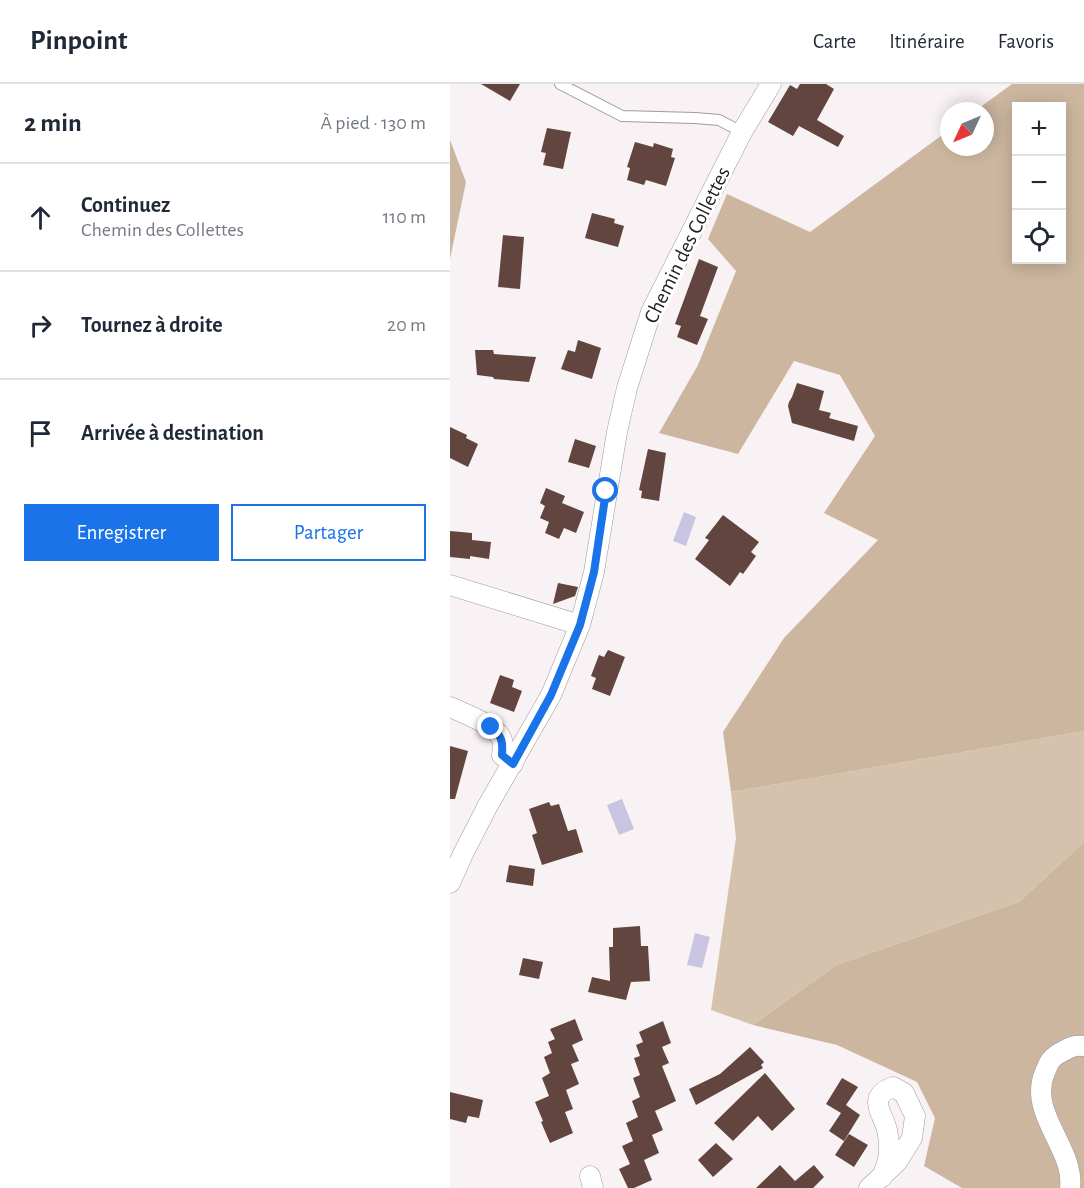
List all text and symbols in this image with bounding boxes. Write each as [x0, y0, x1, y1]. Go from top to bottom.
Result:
text: Pinpoint [30, 27, 128, 55]
text: Carte [813, 31, 856, 52]
text: Itinéraire [889, 31, 965, 52]
text: Favoris [998, 31, 1054, 52]
north arrow [940, 102, 994, 156]
map controls [1012, 102, 1066, 264]
button: + [1012, 102, 1066, 156]
text: 2 min [24, 110, 82, 136]
text: À pied · 130 m [320, 113, 426, 133]
button: − [1012, 156, 1066, 210]
street label: Chemin des Collettes [640, 164, 734, 326]
text: Continuez [81, 194, 170, 216]
icon: ahead [24, 201, 57, 234]
text: 110 m [382, 207, 426, 227]
button: locate [1012, 210, 1066, 264]
text: Chemin des Collettes [81, 220, 244, 240]
icon: right [24, 309, 57, 342]
text: Tournez à droite [81, 314, 223, 336]
text: 20 m [387, 315, 426, 335]
icon: arrive [24, 417, 57, 450]
text: Arrivée à destination [81, 422, 264, 444]
route start [592, 477, 618, 503]
button: Enregistrer [24, 504, 219, 561]
button: Partager [231, 504, 426, 561]
route end [477, 713, 503, 739]

